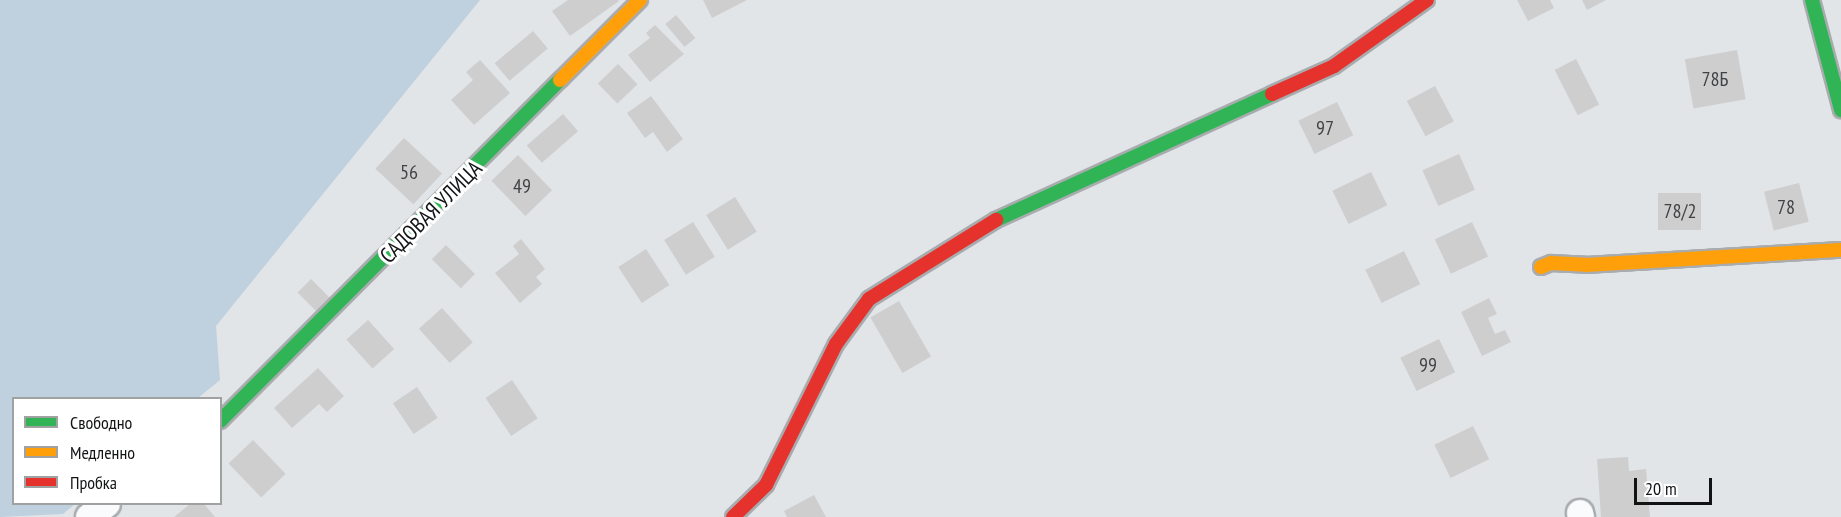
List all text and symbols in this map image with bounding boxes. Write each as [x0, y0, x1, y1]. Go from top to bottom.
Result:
house number: 78Б [1702, 67, 1728, 91]
house number: 97 [1316, 116, 1334, 140]
street label: САДОВАЯ УЛИЦА [374, 155, 488, 269]
house number: 56 [400, 160, 418, 184]
house number: 49 [513, 174, 531, 198]
house number: 78 [1777, 195, 1795, 219]
house number: 78/2 [1664, 199, 1696, 223]
house number: 99 [1419, 353, 1437, 377]
legend [12, 397, 222, 505]
text: Свободно [70, 411, 132, 434]
text: Медленно [70, 441, 135, 464]
scale bar [1637, 466, 1715, 504]
text: Пробка [70, 471, 117, 494]
text: 20 m [1645, 477, 1677, 500]

